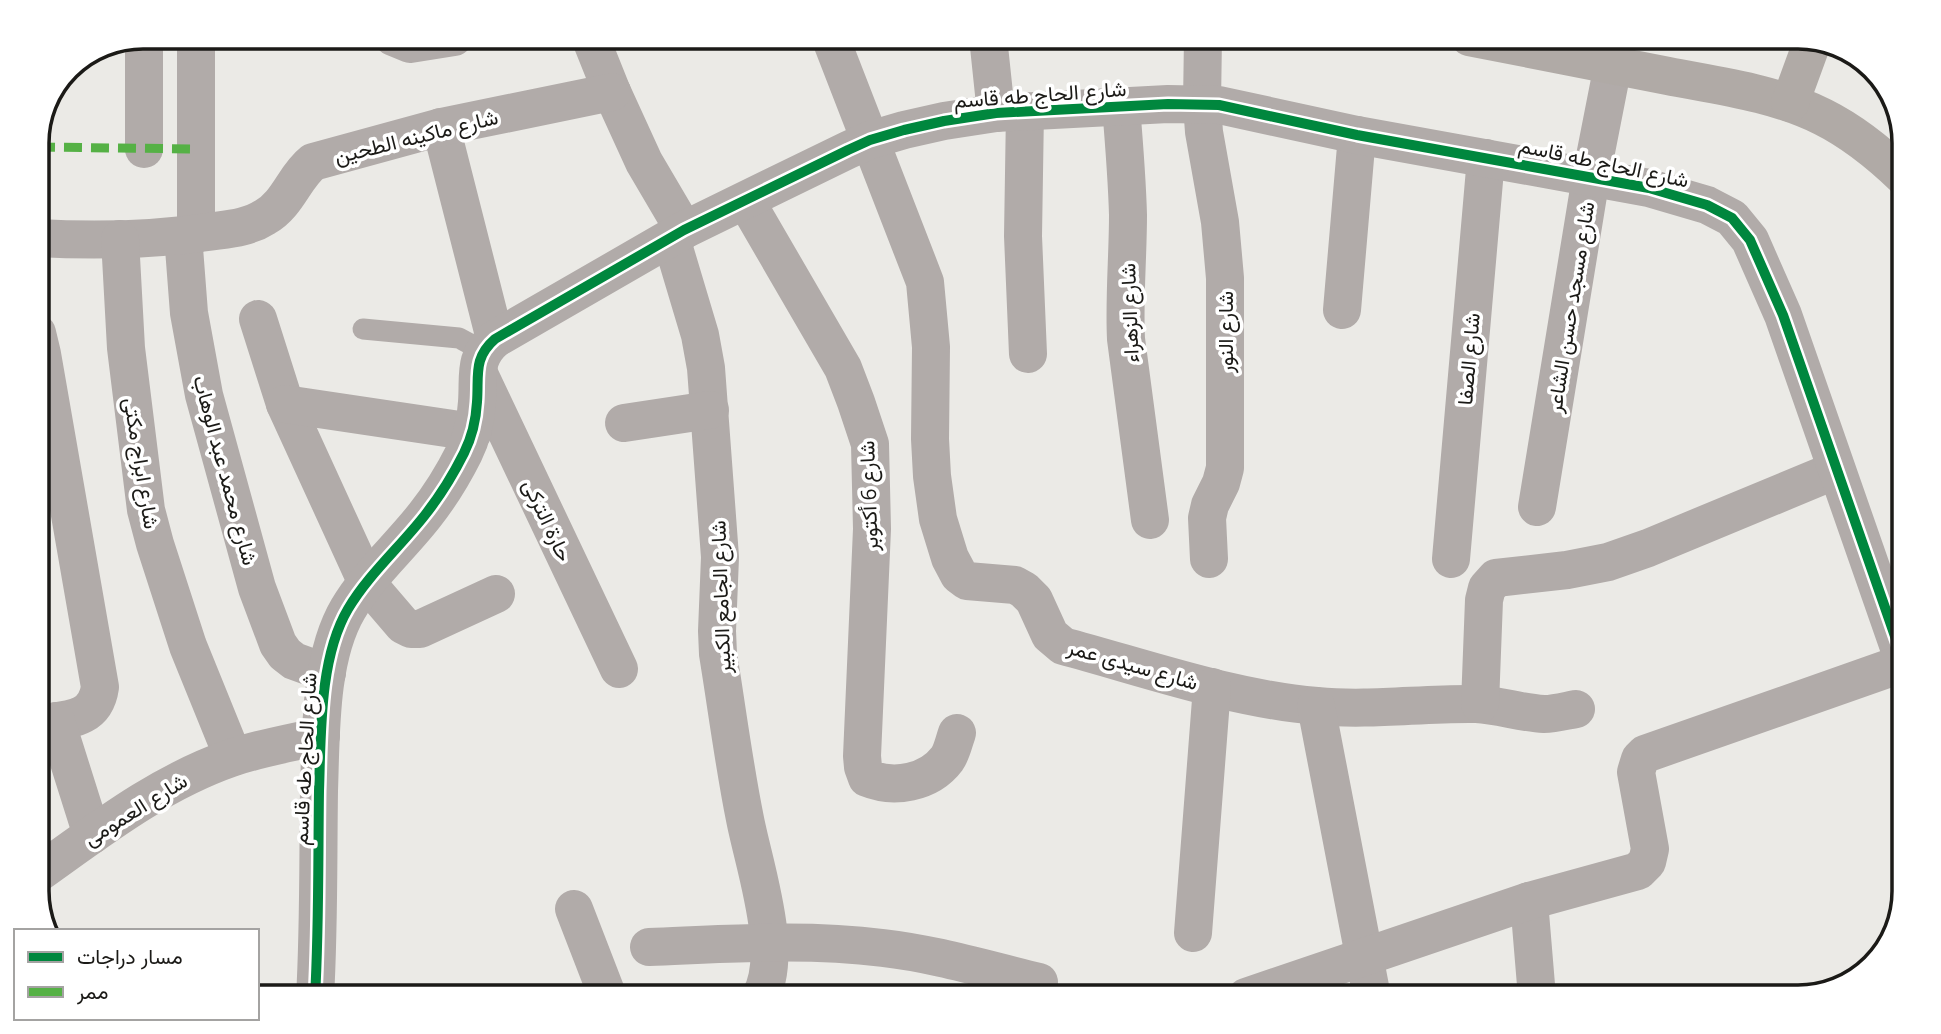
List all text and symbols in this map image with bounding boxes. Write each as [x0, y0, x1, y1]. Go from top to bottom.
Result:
street label: شارع الحاج طه قاسم [953, 74, 1127, 115]
street label: شارع ماكينه الطحين [331, 102, 501, 171]
street label: شارع الحاج طه قاسم [1516, 130, 1691, 195]
street label: شارع مسجد حسن الشاعر [1539, 200, 1601, 416]
street label: شارع الزهراء [1113, 263, 1146, 363]
street label: شارع النور [1211, 291, 1240, 374]
street label: شارع الصفا [1450, 312, 1487, 406]
street label: شارع محمد عبد الوهاب [186, 372, 265, 568]
street label: شارع ابراج مكتى [117, 395, 166, 531]
street label: شارع 6 أكتوبر [852, 440, 885, 553]
street label: حارة التركى [517, 474, 579, 566]
street label: شارع الجامع الكبير [703, 520, 738, 675]
street label: شارع سيدى عمر [1063, 632, 1201, 697]
street label: شارع الحاج طه قاسم [285, 672, 324, 846]
street label: شارع العمومى [78, 766, 193, 853]
legend [14, 929, 259, 1020]
text: مسار دراجات [77, 942, 183, 970]
text: ممر [76, 977, 108, 1005]

